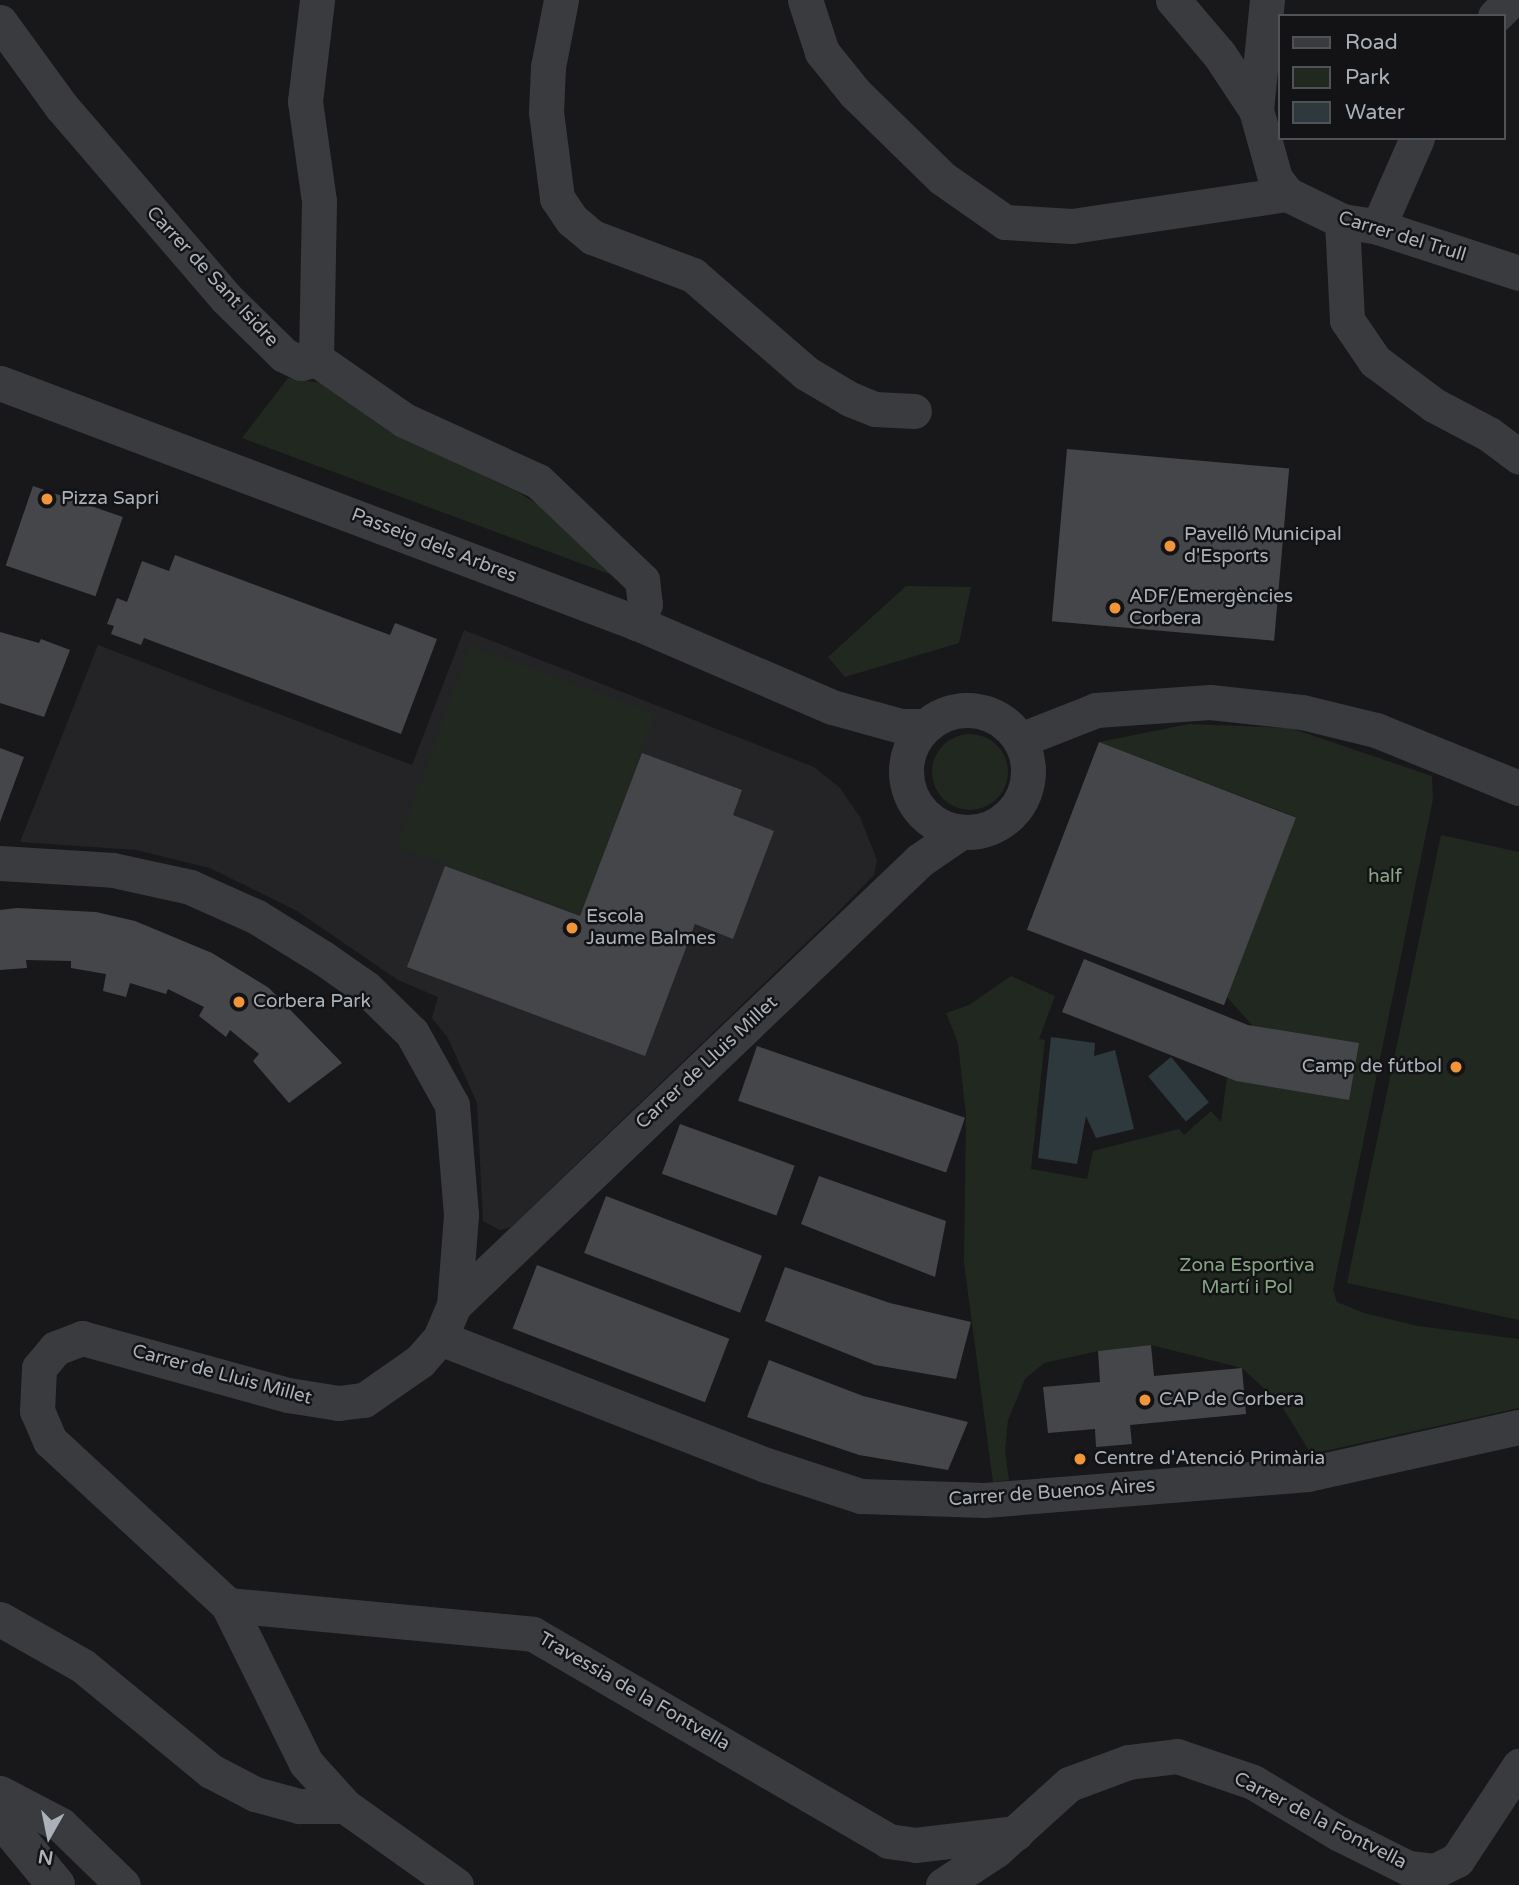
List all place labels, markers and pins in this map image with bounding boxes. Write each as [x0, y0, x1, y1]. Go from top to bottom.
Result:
place label: Pizza Sapri [61, 488, 159, 510]
marker: Pizza Sapri [39, 491, 55, 507]
place label: Pavelló Municipal d'Esports [1184, 524, 1342, 568]
marker: Pavelló Municipal d'Esports [1162, 538, 1178, 554]
place label: ADF/Emergències Corbera [1129, 586, 1293, 630]
marker: ADF/Emergències Corbera [1107, 600, 1123, 616]
place label: Escola Jaume Balmes [586, 906, 716, 950]
marker: Escola Jaume Balmes [564, 920, 580, 936]
place label: Corbera Park [253, 991, 371, 1013]
marker: Corbera Park [231, 994, 247, 1010]
place label: Camp de fútbol [1302, 1056, 1442, 1078]
marker: Camp de fútbol [1448, 1059, 1464, 1075]
place label: CAP de Corbera [1159, 1389, 1304, 1411]
marker: CAP de Corbera [1137, 1392, 1153, 1408]
place label: Centre d'Atenció Primària [1094, 1448, 1325, 1470]
marker: Centre d'Atenció Primària [1072, 1451, 1088, 1467]

